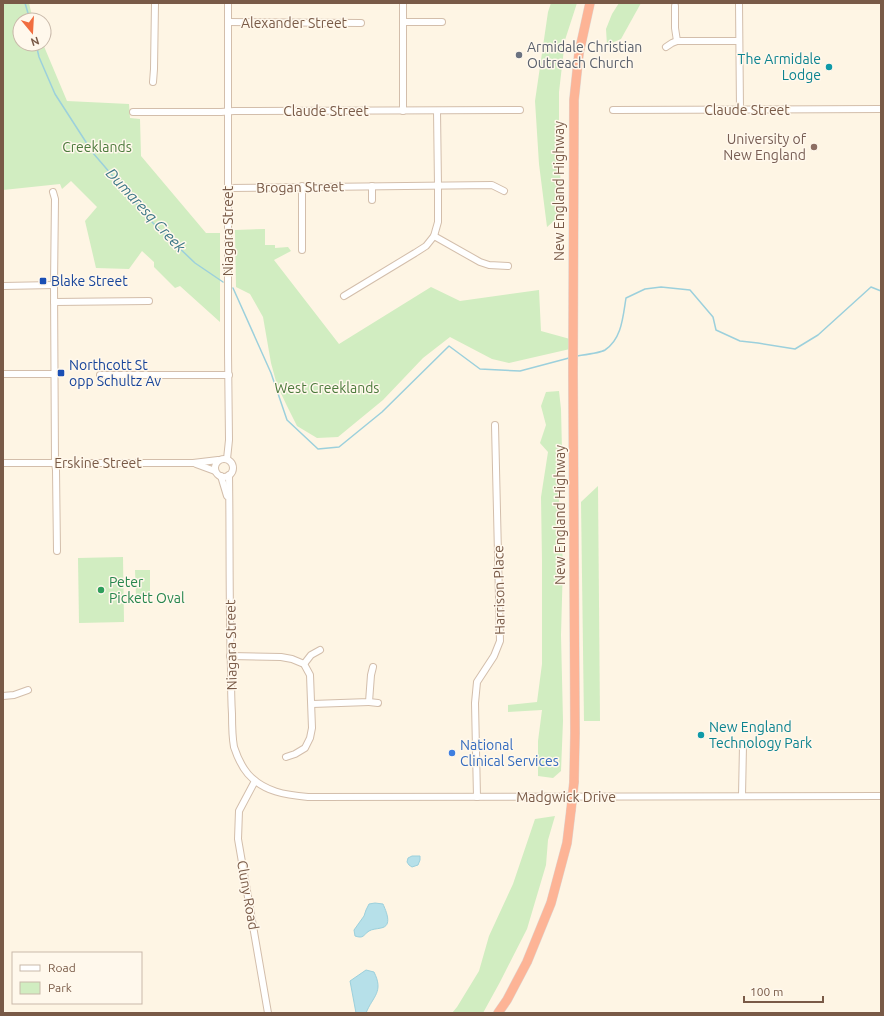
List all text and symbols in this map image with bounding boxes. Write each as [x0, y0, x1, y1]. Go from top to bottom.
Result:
north arrow [12, 12, 52, 52]
street label: Alexander Street [241, 15, 348, 31]
text: N [29, 35, 41, 48]
place label: Armidale Christian Outreach Church [527, 39, 642, 71]
marker: Armidale Christian Outreach Church [514, 50, 524, 60]
place label: The Armidale Lodge [738, 51, 821, 83]
marker: The Armidale Lodge [824, 62, 834, 72]
street label: Claude Street [704, 102, 790, 118]
street label: Claude Street [283, 103, 369, 119]
street label: New England Highway [551, 121, 567, 261]
place label: University of New England [723, 131, 807, 163]
park label: Creeklands [62, 139, 132, 155]
marker: University of New England [809, 142, 819, 152]
water label: Dumaresq Creek [103, 165, 189, 256]
street label: Brogan Street [256, 178, 345, 196]
street label: Niagara Street [220, 185, 236, 276]
place label: Blake Street [51, 273, 128, 289]
marker: Blake Street [38, 276, 48, 286]
place label: Northcott St opp Schultz Av [69, 357, 161, 389]
marker: Northcott St opp Schultz Av [56, 368, 66, 378]
park label: West Creeklands [275, 380, 379, 396]
street label: New England Highway [552, 445, 568, 585]
street label: Erskine Street [54, 455, 142, 471]
street label: Harrison Place [490, 545, 508, 635]
place label: Peter Pickett Oval [109, 574, 185, 606]
marker: Peter Pickett Oval [96, 585, 106, 595]
street label: Niagara Street [222, 599, 240, 690]
place label: New England Technology Park [709, 719, 812, 751]
marker: New England Technology Park [696, 730, 706, 740]
place label: National Clinical Services [460, 737, 559, 769]
marker: National Clinical Services [447, 748, 457, 758]
street label: Madgwick Drive [516, 789, 616, 805]
street label: Cluny Road [234, 859, 262, 931]
legend [12, 952, 142, 1004]
text: Road [48, 961, 76, 974]
scale bar [744, 978, 823, 1004]
text: Park [48, 981, 72, 994]
text: 100 m [750, 985, 783, 998]

